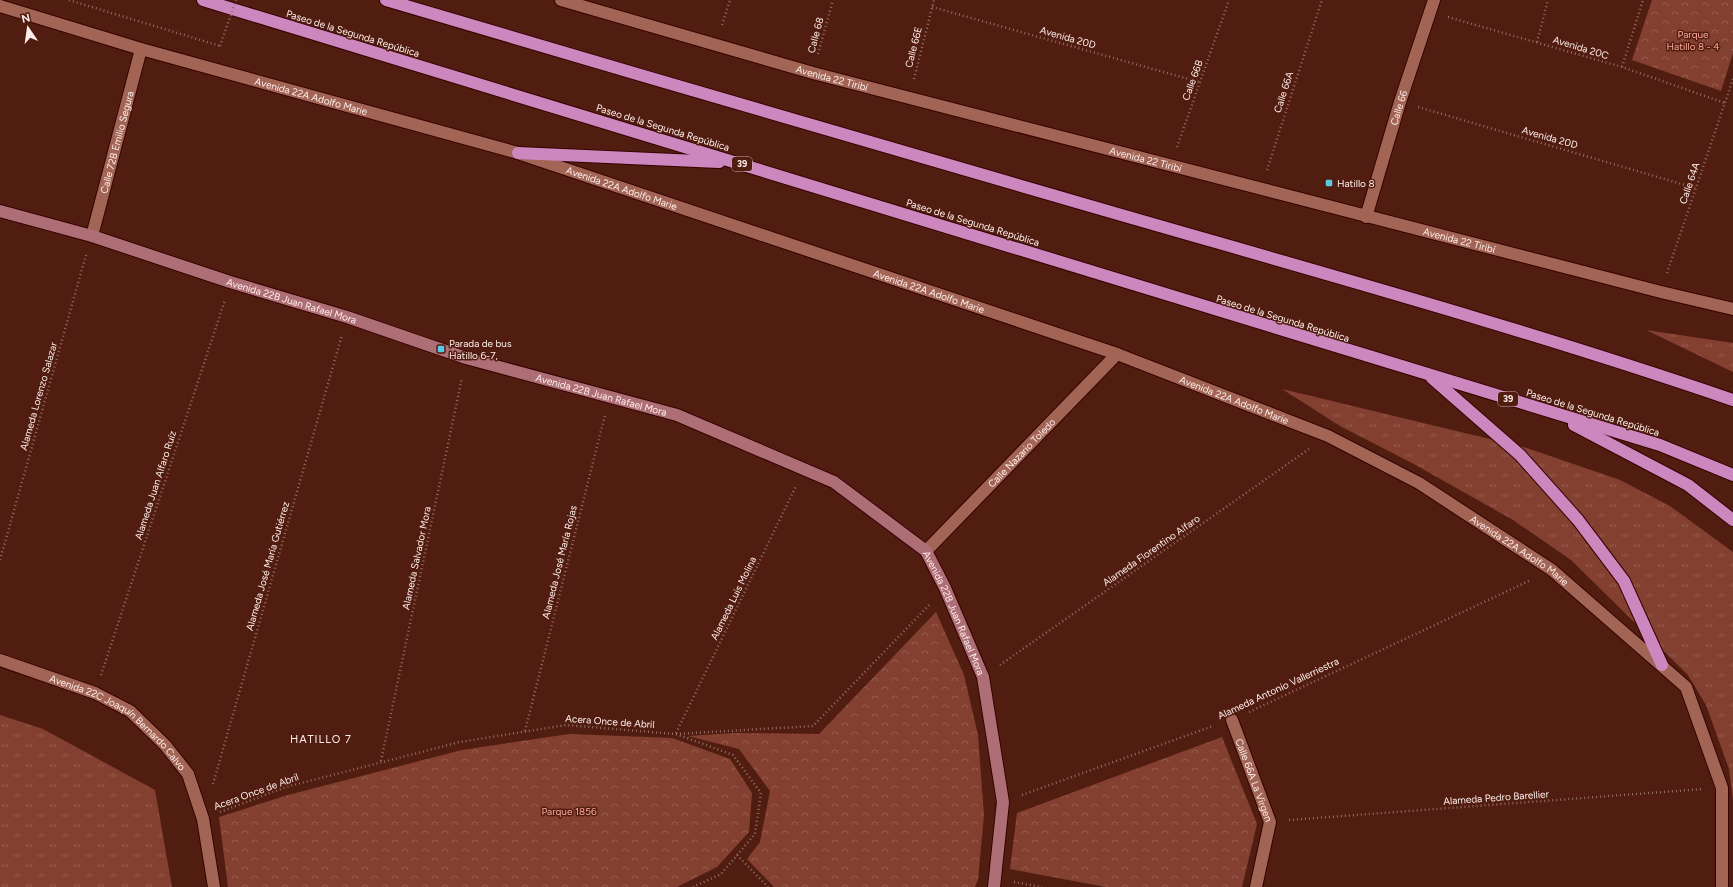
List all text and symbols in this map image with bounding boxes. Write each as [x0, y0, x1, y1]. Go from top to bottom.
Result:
street label: Paseo de la Segunda República [285, 7, 421, 60]
north arrow [8, 8, 48, 48]
text: N [20, 11, 31, 26]
street label: Calle 68 [804, 16, 826, 54]
street label: Avenida 20D [1038, 23, 1097, 52]
street label: Calle 66E [902, 25, 925, 69]
park label: Parque Hatillo 8 - 4 [1667, 28, 1719, 53]
street label: Avenida 20C [1551, 33, 1610, 62]
street label: Calle 66B [1179, 58, 1206, 102]
street label: Avenida 22 Tiribí [794, 62, 870, 94]
street label: Calle 66A [1271, 70, 1296, 114]
street label: Avenida 22A Adolfo Marie [253, 75, 369, 118]
street label: Calle 66 [1387, 88, 1411, 127]
street label: Calle 72B Emilio Segura [97, 90, 137, 195]
street label: Paseo de la Segunda República [595, 101, 731, 154]
street label: Avenida 20D [1520, 123, 1579, 152]
street label: Avenida 22 Tiribí [1108, 144, 1184, 175]
road number: 39 [732, 157, 752, 171]
street label: Calle 64A [1676, 160, 1703, 206]
street label: Avenida 22A Adolfo Marie [564, 164, 679, 213]
place label: Hatillo 8 [1337, 177, 1375, 190]
marker: Hatillo 8 [1324, 178, 1334, 188]
street label: Paseo de la Segunda República [905, 196, 1041, 249]
street label: Avenida 22 Tiribí [1422, 225, 1497, 256]
street label: Avenida 22A Adolfo Marie [872, 267, 987, 316]
street label: Avenida 22B Juan Rafael Mora [224, 275, 358, 327]
street label: Paseo de la Segunda República [1215, 292, 1351, 345]
place label: Parada de bus Hatillo 6-7, [449, 337, 512, 362]
street label: Alameda Lorenzo Salazar [17, 340, 60, 452]
marker: Parada de bus Hatillo 6-7, [436, 344, 446, 354]
street label: Avenida 22B Juan Rafael Mora [534, 371, 668, 419]
street label: Avenida 22A Adolfo Marie [1177, 373, 1291, 427]
street label: Paseo de la Segunda República [1525, 386, 1661, 439]
road number: 39 [1498, 392, 1518, 406]
street label: Calle Nazario Toledo [985, 415, 1058, 490]
street label: Alameda Juan Alfaro Ruíz [132, 429, 179, 541]
street label: Alameda José María Gutiérrez [243, 500, 292, 632]
street label: Alameda José María Rojas [539, 504, 580, 620]
street label: Alameda Salvador Mora [399, 505, 434, 611]
street label: Alameda Florentino Alfaro [1100, 512, 1203, 589]
street label: Avenida 22A Adolfo Marie [1468, 512, 1572, 589]
street label: Avenida 22B Juan Rafael Mora [920, 548, 987, 677]
street label: Alameda Luis Molina [708, 554, 759, 642]
street label: Alameda Antonio Vallerriestra [1215, 655, 1341, 722]
street label: Avenida 22C Joaquín Bernardo Calvo [48, 672, 189, 773]
street label: Acera Once de Abril [565, 712, 655, 731]
district label: HATILLO 7 [290, 733, 352, 746]
street label: Calle 66A La Virgen [1232, 737, 1275, 824]
street label: Acera Once de Abril [212, 770, 300, 813]
street label: Alameda Pedro Barellier [1443, 787, 1550, 808]
park label: Parque 1856 [541, 805, 597, 818]

